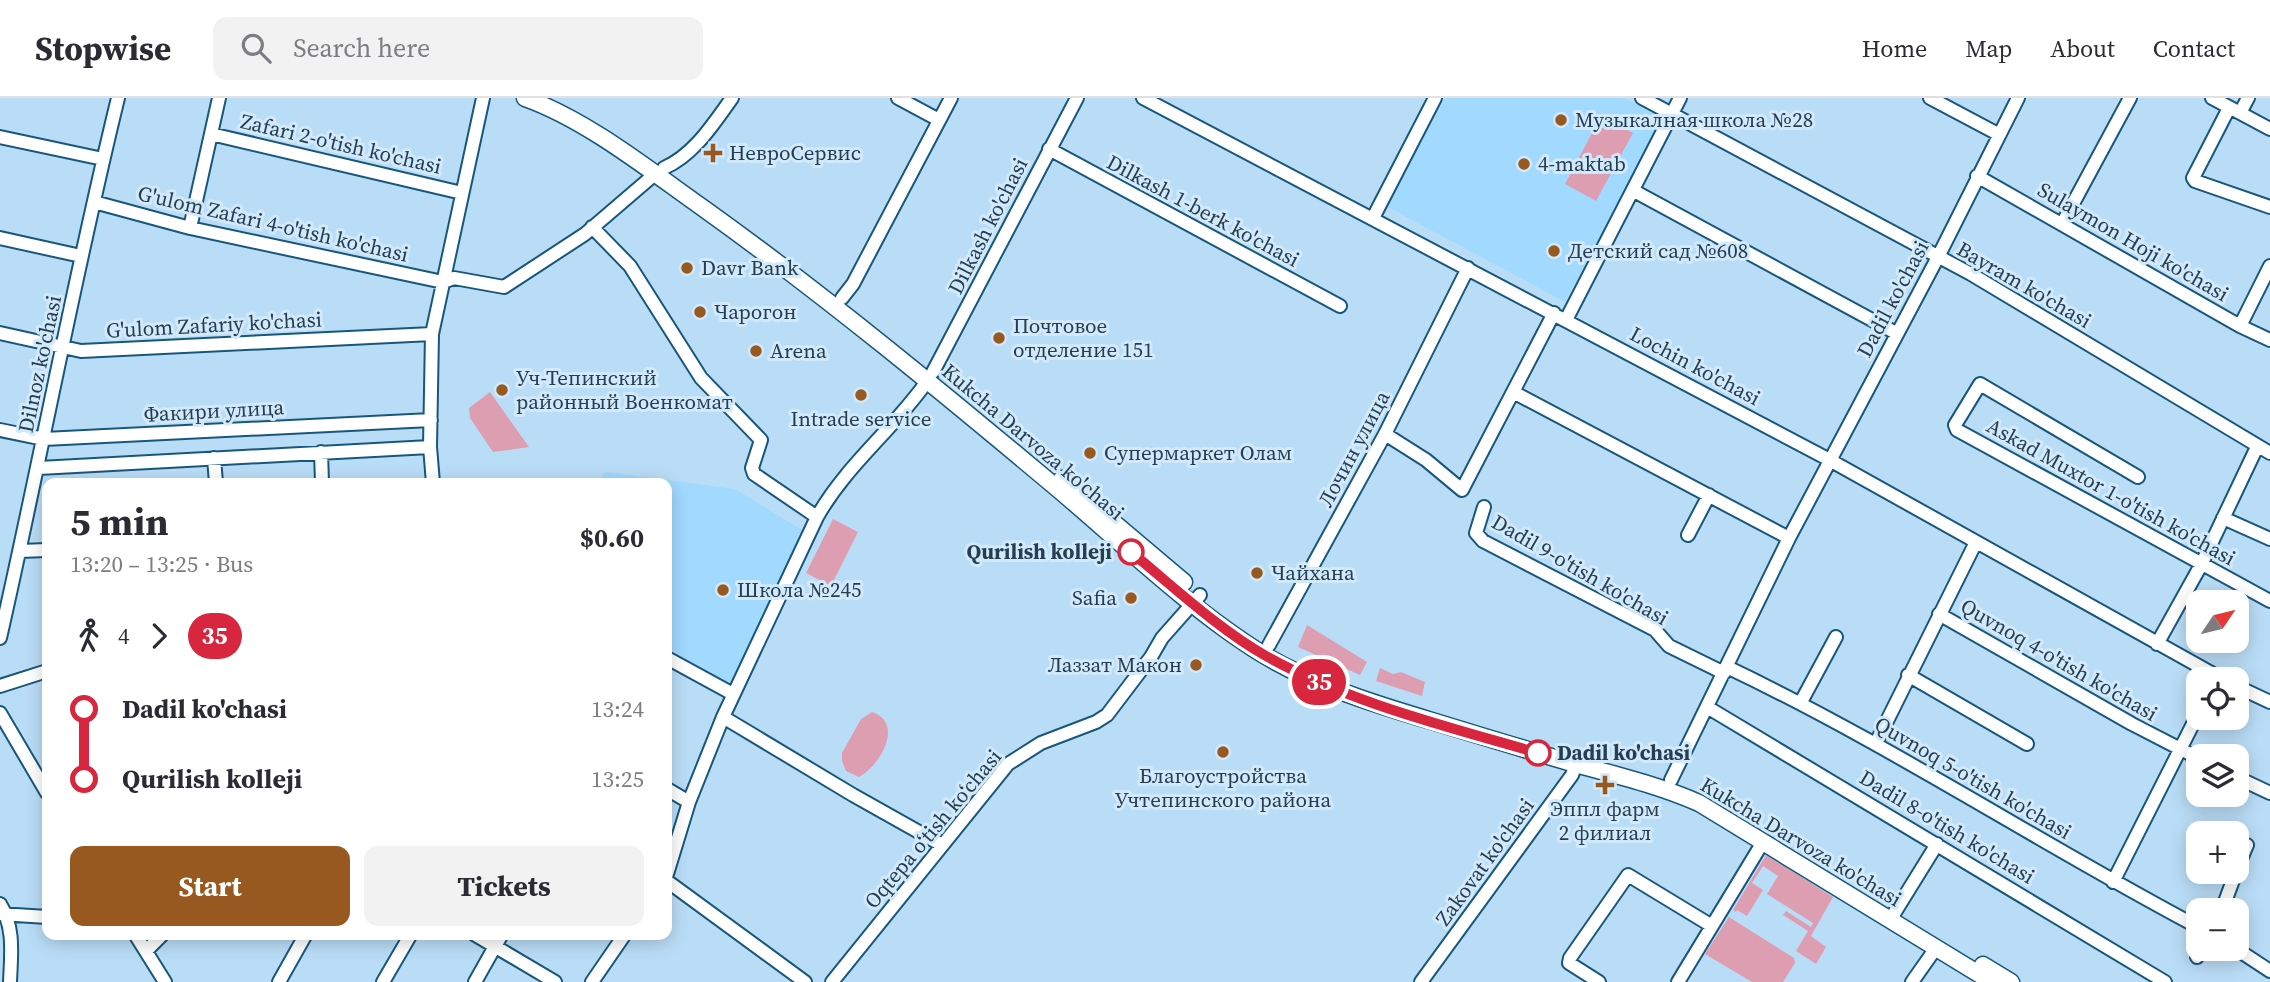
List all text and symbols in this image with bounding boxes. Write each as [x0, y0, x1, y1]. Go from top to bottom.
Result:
search box [213, 17, 703, 80]
text: Stopwise [35, 26, 171, 71]
icon: search [237, 29, 275, 67]
text: Search here [293, 30, 430, 66]
text: Home [1862, 32, 1927, 65]
text: Map [1965, 32, 2012, 65]
text: About [2050, 32, 2115, 65]
text: Contact [2153, 32, 2235, 65]
place label: Музыкалная школа №28 [1575, 105, 1813, 134]
street label: Zafari 2-o'tish ko'chasi [238, 106, 444, 181]
marker: Музыкалная школа №28 [1553, 112, 1569, 128]
place label: НевроСервис [729, 138, 861, 167]
marker: НевроСервис [703, 143, 723, 163]
street label: Dilkash 1-berk ko'chasi [1102, 147, 1305, 274]
place label: 4-maktab [1538, 149, 1626, 178]
street label: Dilkash ko'chasi [941, 153, 1034, 299]
marker: 4-maktab [1516, 156, 1532, 172]
street label: Sulaymon Hoji ko'chasi [2032, 175, 2234, 308]
street label: G'ulom Zafari 4-o'tish ko'chasi [135, 178, 411, 269]
street label: Bayram ko'chasi [1952, 234, 2097, 335]
street label: Dadil ko'chasi [1850, 235, 1935, 362]
place label: Детский сад №608 [1568, 236, 1748, 265]
marker: Детский сад №608 [1546, 243, 1562, 259]
place label: Davr Bank [701, 253, 799, 282]
marker: Davr Bank [679, 260, 695, 276]
street label: Dilnoz ko'chasi [11, 293, 68, 435]
place label: Чарогон [714, 297, 797, 326]
street label: G'ulom Zafariy ko'chasi [105, 304, 323, 345]
marker: Чарогон [692, 304, 708, 320]
place label: Почтовое отделение 151 [1013, 311, 1154, 364]
street label: Lochin ko'chasi [1625, 319, 1766, 412]
marker: Почтовое отделение 151 [991, 330, 1007, 346]
place label: Arena [770, 336, 827, 365]
marker: Arena [748, 343, 764, 359]
street label: Kukcha Darvoza ko'chasi [936, 357, 1131, 527]
place label: Уч-Тепинский районный Военкомат [516, 363, 733, 416]
marker: Уч-Тепинский районный Военкомат [494, 382, 510, 398]
street label: Лочин улица [1311, 385, 1397, 512]
marker: Intrade service [853, 387, 869, 403]
street label: Факири улица [143, 392, 285, 429]
place label: Intrade service [791, 404, 931, 433]
street label: Askad Muxtor 1-o'tish ko'chasi [1982, 411, 2241, 572]
place label: Супермаркет Олам [1104, 438, 1292, 467]
marker: Супермаркет Олам [1082, 445, 1098, 461]
text: 5 min [70, 496, 169, 548]
street label: Dadil 9-o'tish ko'chasi [1487, 507, 1674, 632]
text: $0.60 [580, 520, 644, 556]
place label: Qurilish kolleji [967, 537, 1112, 566]
marker: Qurilish kolleji [1118, 539, 1144, 565]
text: 13:20 – 13:25 · Bus [70, 548, 253, 580]
place label: Чайхана [1271, 558, 1355, 587]
marker: Чайхана [1249, 565, 1265, 581]
place label: Школа №245 [737, 575, 862, 604]
marker: Школа №245 [715, 582, 731, 598]
place label: Safia [1072, 583, 1117, 612]
marker: Safia [1123, 590, 1139, 606]
north arrow [2186, 590, 2249, 653]
map controls [2186, 590, 2249, 961]
street label: Quvnoq 4-o'tish ko'chasi [1956, 591, 2163, 728]
icon: walk [70, 617, 108, 655]
icon: forward [140, 617, 178, 655]
text: 35 [202, 619, 228, 652]
text: 4 [118, 620, 130, 652]
place label: Лаззат Макон [1048, 650, 1182, 679]
marker: Лаззат Макон [1188, 657, 1204, 673]
line badge: 35 [1288, 659, 1350, 705]
text: 35 [1306, 665, 1332, 698]
button: locate [2186, 667, 2249, 730]
text: Dadil ko'chasi [122, 691, 287, 727]
text: 13:24 [591, 693, 644, 725]
street label: Quvnoq 5-o'tish ko'chasi [1870, 709, 2077, 846]
place label: Dadil ko'chasi [1557, 738, 1691, 767]
marker: Dadil ko'chasi [1525, 740, 1551, 766]
street label: Oqtepa oʻtish koʻchasi [857, 743, 1008, 915]
marker: Благоустройства Учтепинского района [1215, 744, 1231, 760]
button: layers [2186, 744, 2249, 807]
text: Qurilish kolleji [122, 761, 302, 797]
place label: Благоустройства Учтепинского района [1115, 761, 1331, 814]
text: 13:25 [591, 763, 644, 795]
street label: Dadil 8-o'tish ko'chasi [1854, 763, 2040, 890]
street label: Kukcha Darvoza ko'chasi [1695, 770, 1907, 913]
marker: Эппл фарм 2 филиал [1597, 777, 1613, 793]
street label: Zakovat ko'chasi [1428, 792, 1541, 931]
place label: Эппл фарм 2 филиал [1550, 794, 1660, 847]
button: + [2186, 821, 2249, 884]
button: Start [70, 846, 350, 926]
button: Tickets [364, 846, 644, 926]
button: − [2186, 898, 2249, 961]

